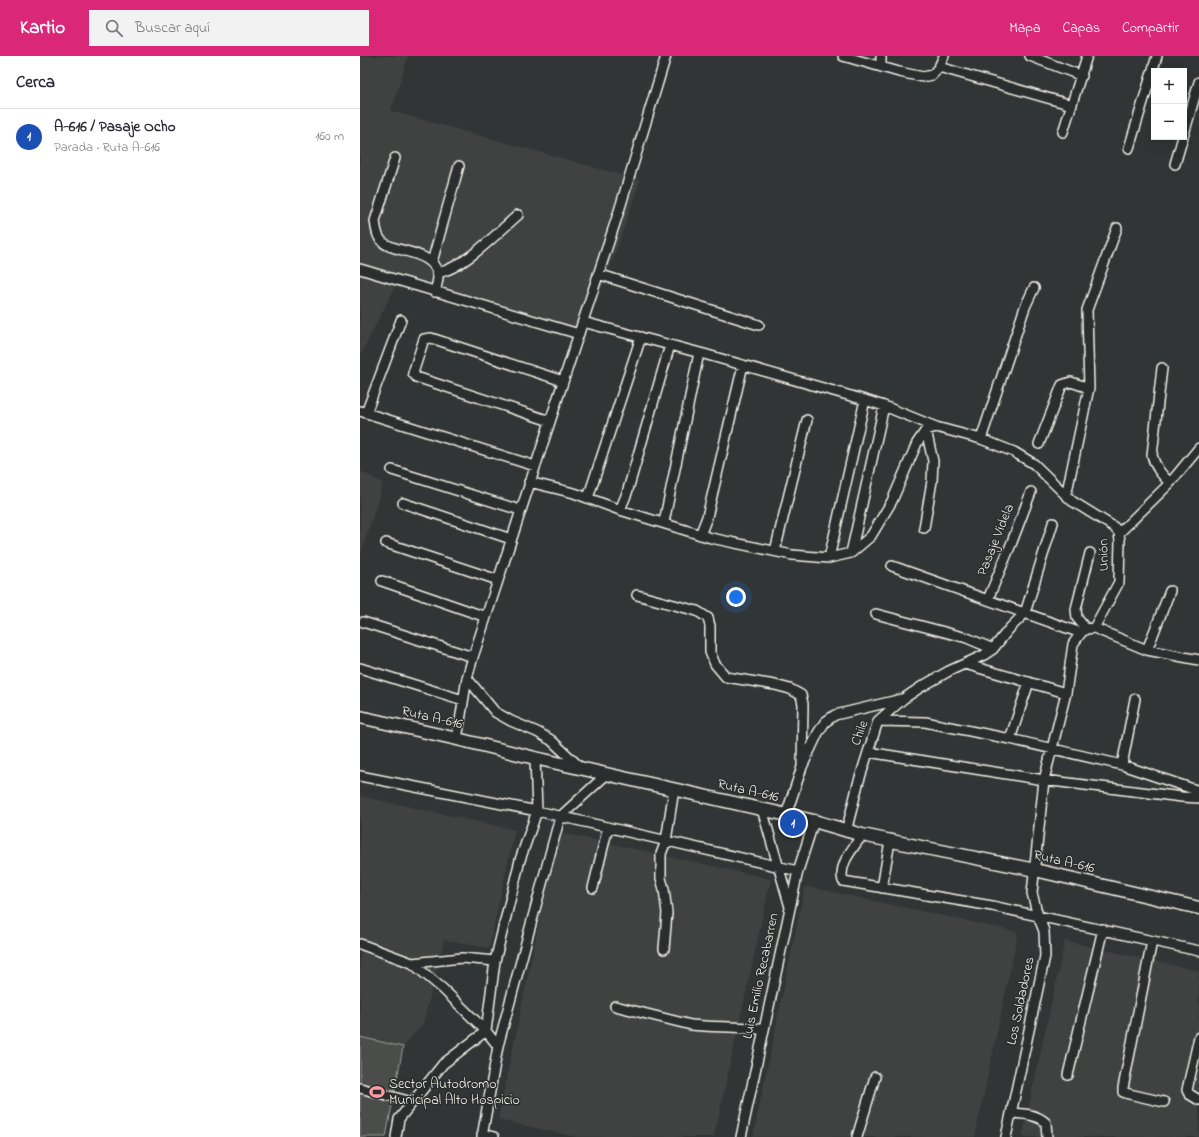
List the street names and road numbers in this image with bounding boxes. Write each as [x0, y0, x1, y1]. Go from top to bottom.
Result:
street label: Pasaje Videla [972, 501, 1020, 579]
street label: Unión [1093, 538, 1115, 571]
street label: Ruta A-616 [399, 701, 465, 735]
street label: Chile [846, 717, 875, 749]
street label: Ruta A-616 [715, 774, 781, 808]
street label: Ruta A-616 [1031, 845, 1097, 879]
street label: Luis Emilio Recabarren [737, 911, 785, 1041]
street label: Los Soldadores [1001, 955, 1041, 1047]

